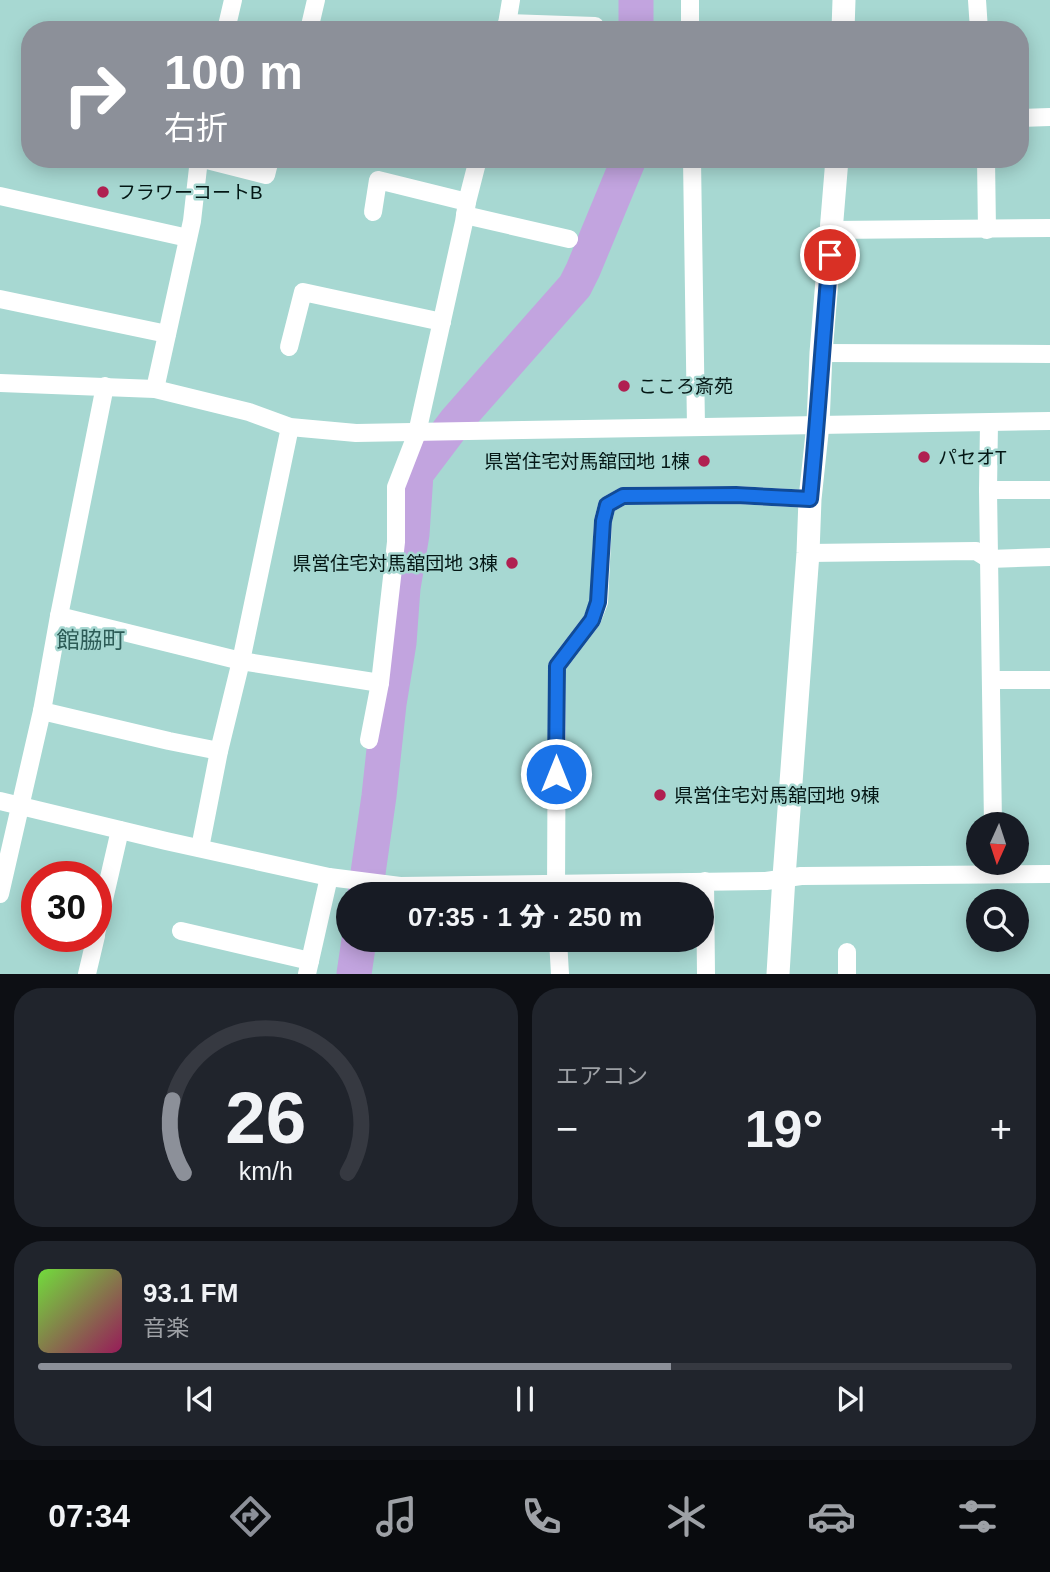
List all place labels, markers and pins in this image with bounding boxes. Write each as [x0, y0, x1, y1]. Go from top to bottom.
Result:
place label: フラワーコートB [117, 182, 263, 203]
marker: フラワーコートB [95, 184, 111, 200]
pin [800, 225, 860, 285]
place label: こころ斎苑 [638, 376, 733, 397]
marker: こころ斎苑 [616, 378, 632, 394]
place label: パセオT [938, 447, 1007, 468]
marker: パセオT [916, 449, 932, 465]
place label: 県営住宅対馬舘団地 1棟 [484, 451, 690, 472]
marker: 県営住宅対馬舘団地 1棟 [696, 453, 712, 469]
place label: 県営住宅対馬舘団地 3棟 [292, 553, 498, 574]
marker: 県営住宅対馬舘団地 3棟 [504, 555, 520, 571]
place label: 県営住宅対馬舘団地 9棟 [674, 785, 880, 806]
marker: 県営住宅対馬舘団地 9棟 [652, 787, 668, 803]

